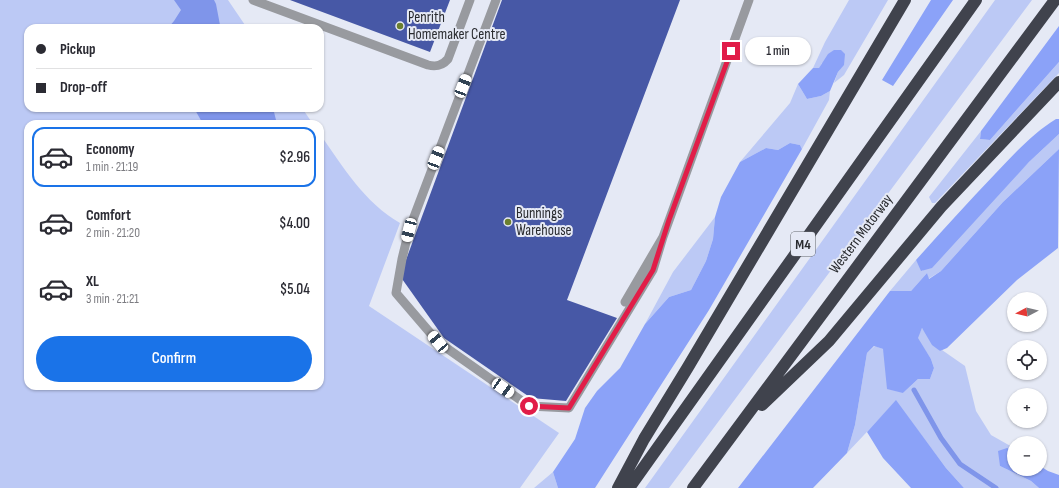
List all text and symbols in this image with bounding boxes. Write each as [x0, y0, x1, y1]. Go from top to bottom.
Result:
place label: Penrith Homemaker Centre [408, 8, 506, 44]
marker: Penrith Homemaker Centre [395, 21, 405, 31]
callout: 1 min [745, 37, 811, 65]
text: Pickup [60, 40, 96, 59]
route end [722, 42, 740, 60]
text: 1 min [766, 43, 790, 59]
car [453, 73, 473, 99]
text: Drop-off [60, 78, 107, 97]
icon: car [38, 139, 74, 175]
text: Economy [86, 140, 135, 159]
car [426, 145, 446, 171]
text: $2.96 [279, 148, 310, 167]
text: 1 min · 21:19 [86, 159, 138, 175]
street label: Western Motorway [825, 190, 897, 277]
place label: Bunnings Warehouse [516, 204, 572, 240]
icon: car [38, 205, 74, 241]
text: Comfort [86, 206, 131, 225]
text: $4.00 [279, 214, 310, 233]
car [400, 217, 418, 243]
marker: Bunnings Warehouse [503, 217, 513, 227]
text: 2 min · 21:20 [86, 225, 140, 241]
road number: M4 [791, 232, 815, 256]
icon: car [38, 271, 74, 307]
text: XL [86, 272, 99, 291]
text: $5.04 [280, 280, 310, 299]
text: 3 min · 21:21 [86, 291, 139, 307]
north arrow [1007, 292, 1047, 332]
map controls [1007, 292, 1047, 476]
car [426, 329, 450, 355]
button: Confirm [36, 336, 312, 382]
button: locate [1007, 340, 1047, 380]
car [490, 376, 516, 400]
button: + [1007, 388, 1047, 428]
route start [520, 397, 538, 415]
button: − [1007, 436, 1047, 476]

